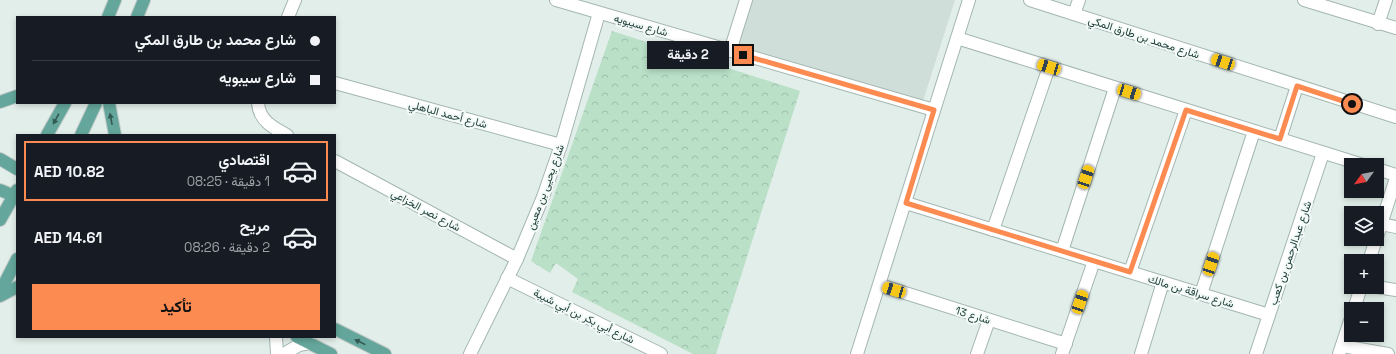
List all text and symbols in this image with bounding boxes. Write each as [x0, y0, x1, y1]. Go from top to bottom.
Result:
street label: شارع سيبويه [612, 11, 670, 40]
street label: شارع محمد بن طارق المكي [1086, 12, 1202, 65]
text: شارع محمد بن طارق المكي [135, 30, 296, 49]
callout: 2 دقيقة [647, 41, 729, 69]
text: 2 دقيقة [667, 46, 709, 63]
route end [734, 46, 752, 64]
car [1210, 53, 1236, 71]
car [1036, 58, 1062, 76]
text: شارع سيبويه [219, 68, 296, 87]
car [1116, 83, 1142, 101]
route start [1343, 95, 1361, 113]
street label: شارع أحمد الباهلي [407, 97, 489, 134]
one-way arrow [53, 113, 60, 125]
one-way arrow [108, 113, 114, 125]
street label: شارع يحيى بن معين [523, 142, 568, 232]
text: اقتصادي [218, 150, 270, 169]
icon: car [282, 153, 318, 189]
north arrow [1344, 158, 1384, 198]
map controls [1344, 158, 1384, 342]
text: AED 10.82 [34, 162, 104, 181]
car [1077, 164, 1095, 190]
text: 1 دقيقة · 08:25 [187, 173, 270, 190]
street label: شارع نصر الخزاعي [387, 186, 463, 237]
street label: شارع عبدالرحمن بن كعب [1266, 199, 1315, 307]
button: layers [1344, 206, 1384, 246]
text: مريح [240, 216, 270, 235]
icon: car [282, 219, 318, 255]
text: AED 14.61 [34, 228, 102, 247]
text: 2 دقيقة · 08:26 [184, 239, 270, 256]
car [1202, 251, 1220, 277]
button: + [1344, 254, 1384, 294]
street label: شارع سراقة بن مالك [1146, 271, 1236, 312]
car [881, 281, 907, 299]
button: تأكيد [32, 284, 320, 330]
street label: شارع أبي بكر بن أبي شيبة [530, 285, 637, 349]
car [1070, 289, 1090, 315]
button: − [1344, 302, 1384, 342]
street label: شارع 13 [953, 303, 993, 328]
one-way arrow [354, 339, 366, 345]

